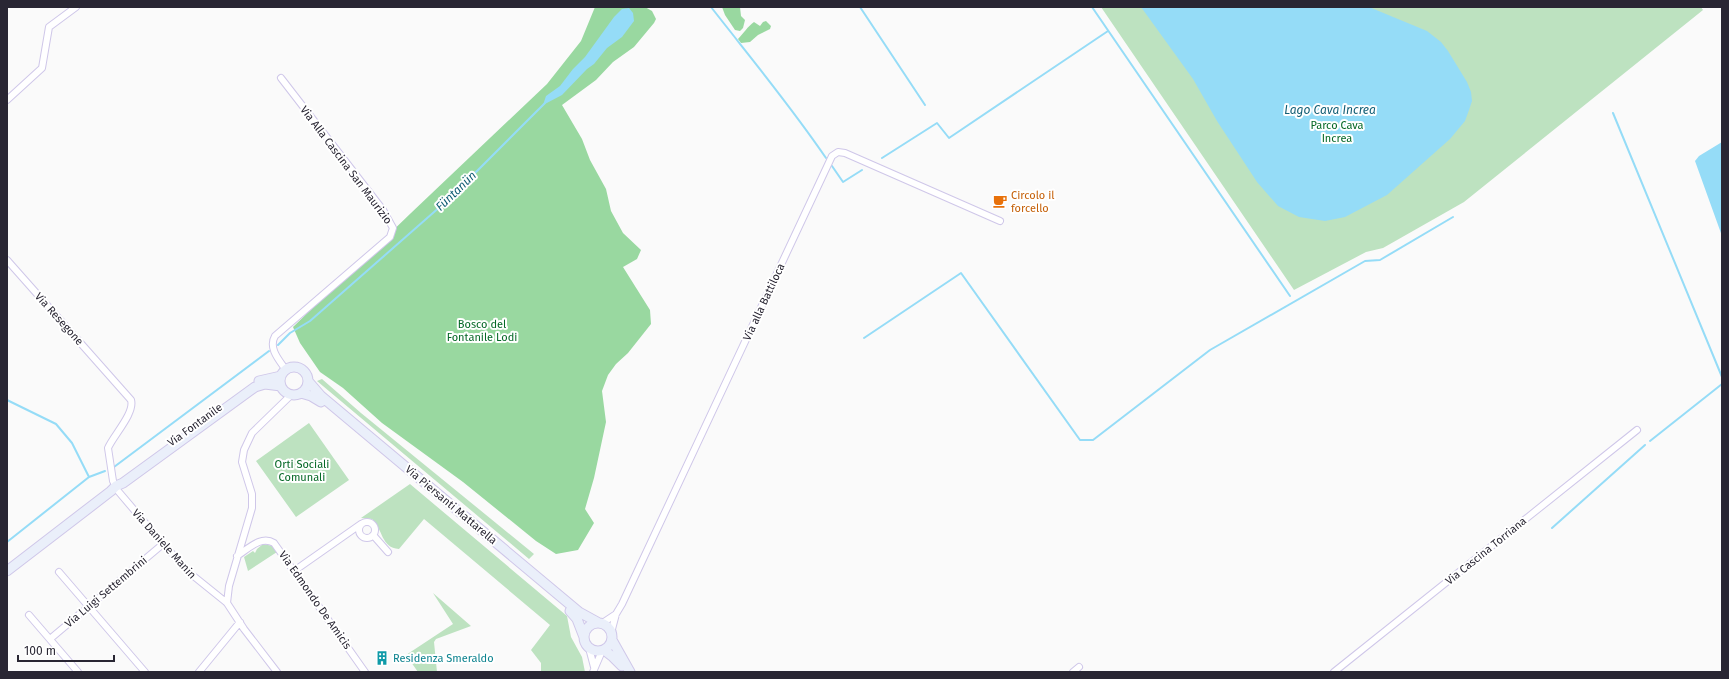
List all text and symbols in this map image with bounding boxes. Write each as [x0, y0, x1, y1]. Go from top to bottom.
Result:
street label: Via Alla Cascina San Maurizio [297, 103, 395, 227]
water label: Lago Cava Increa [1284, 103, 1376, 117]
park label: Parco Cava Increa [1310, 119, 1364, 145]
water label: Füntanün [433, 168, 479, 214]
place label: Circolo il forcello [1011, 189, 1054, 215]
cafe icon: Circolo il forcello [992, 193, 1008, 209]
street label: Via alla Battiloca [740, 261, 788, 343]
street label: Via Resegone [32, 290, 86, 348]
park label: Bosco del Fontanile Lodi [447, 318, 517, 344]
street label: Via Fontanile [165, 401, 225, 449]
park label: Orti Sociali Comunali [275, 458, 329, 484]
street label: Via Piersanti Mattarella [402, 463, 500, 547]
street label: Via Daniele Manin [129, 506, 199, 582]
street label: Via Cascina Torriana [1443, 514, 1529, 588]
street label: Via Edmondo De Amicis [276, 548, 354, 652]
street label: Via Luigi Settembrini [62, 554, 150, 630]
scale bar [18, 637, 114, 663]
text: 100 m [24, 644, 56, 658]
building icon: Residenza Smeraldo [374, 650, 390, 666]
place label: Residenza Smeraldo [393, 652, 494, 665]

